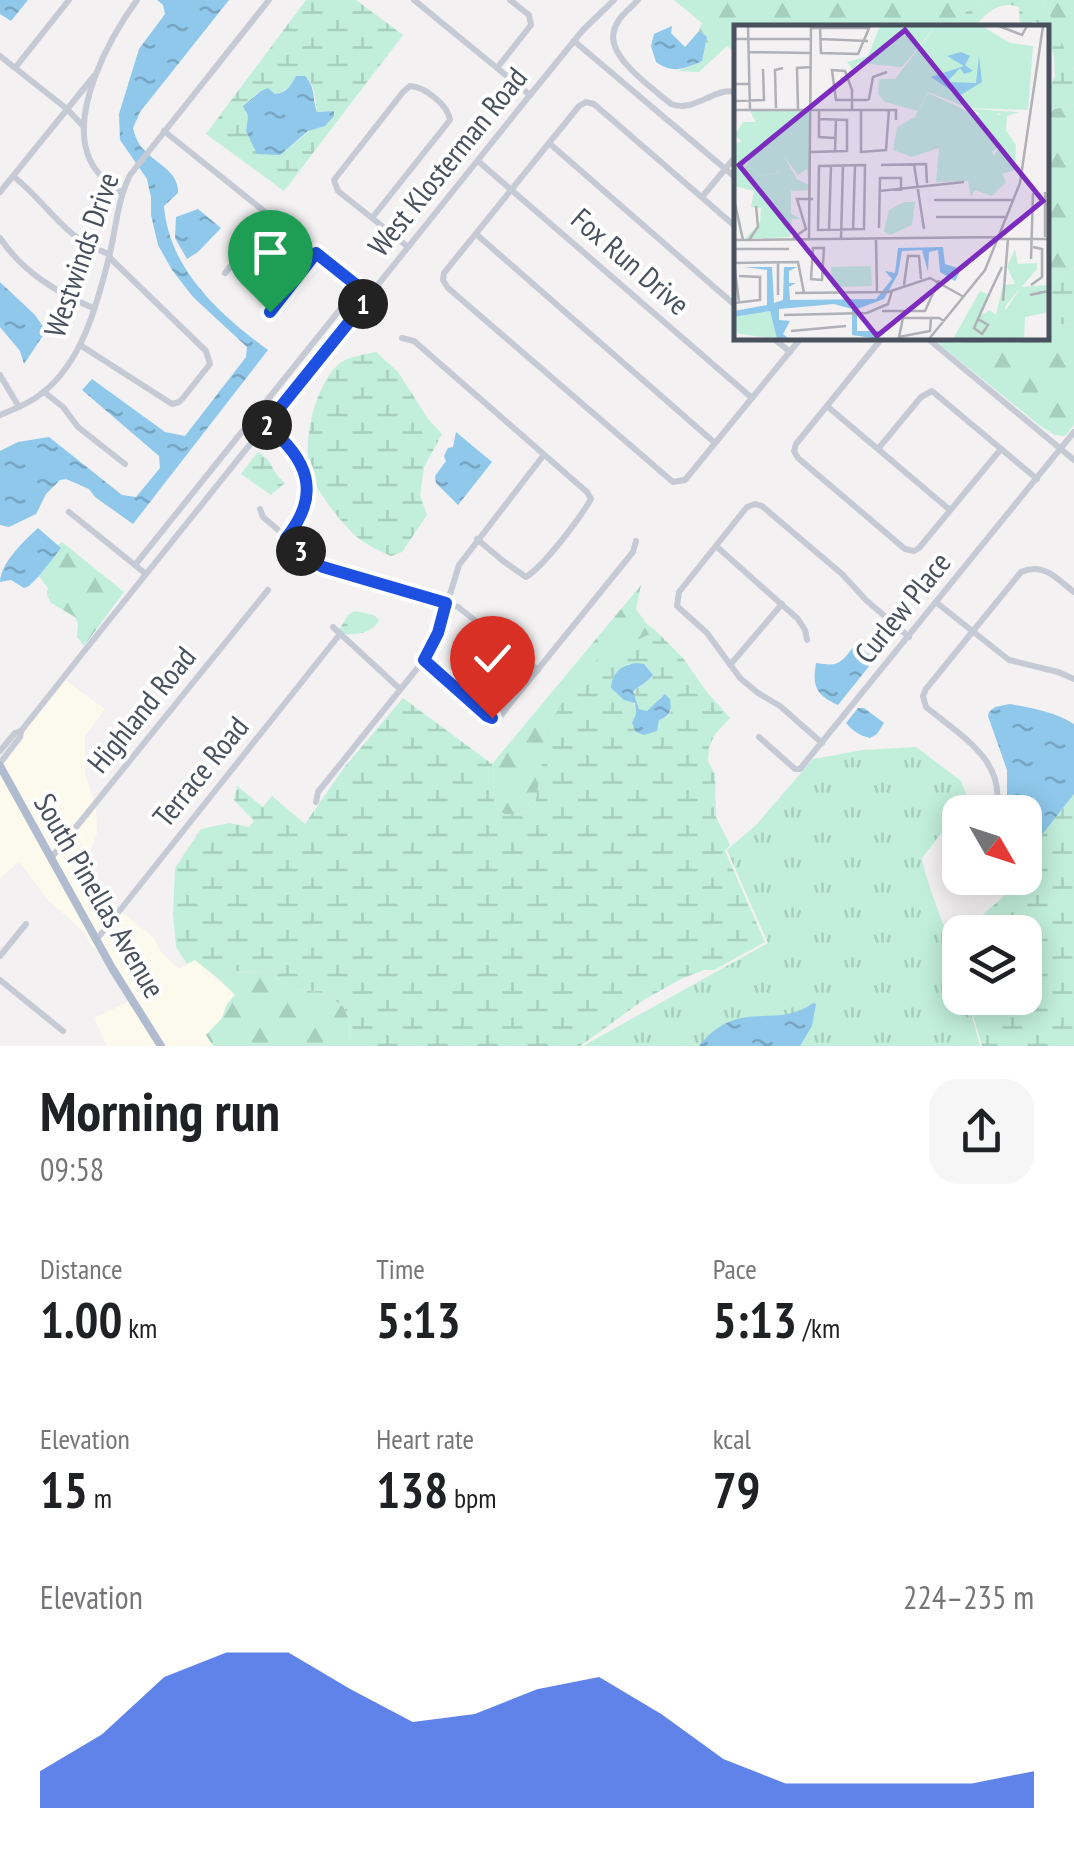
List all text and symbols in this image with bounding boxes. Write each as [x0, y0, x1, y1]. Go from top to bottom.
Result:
inset map [734, 25, 1049, 340]
street label: West Klosterman Road [359, 59, 535, 263]
street label: Westwinds Drive [34, 167, 127, 342]
street label: Fox Run Drive [564, 199, 698, 323]
pin [228, 210, 313, 313]
icon: arrive [243, 225, 298, 280]
pin: 1 [338, 279, 388, 329]
text: 1 [356, 285, 370, 322]
pin: 2 [242, 400, 292, 450]
text: 2 [260, 406, 274, 443]
pin: 3 [276, 526, 326, 576]
text: 3 [294, 532, 308, 569]
street label: Curlew Place [845, 543, 959, 671]
pin [450, 616, 535, 719]
icon: check [465, 631, 520, 686]
street label: Highland Road [78, 638, 204, 780]
street label: Terrace Road [143, 708, 256, 834]
street label: South Pinellas Avenue [26, 786, 175, 1004]
north arrow [942, 795, 1042, 895]
map controls [942, 795, 1042, 1015]
button: layers [942, 915, 1042, 1015]
text: Morning run [40, 1075, 280, 1146]
button: share [929, 1079, 1034, 1184]
text: 09:58 [40, 1148, 104, 1190]
text: Distance [40, 1250, 123, 1287]
text: Time [376, 1250, 425, 1287]
text: Pace [713, 1250, 757, 1287]
text: 1.00 [40, 1287, 122, 1352]
text: 5:13 [376, 1287, 461, 1352]
text: 5:13 [713, 1287, 797, 1352]
text: km [122, 1309, 157, 1346]
text: /km [797, 1309, 840, 1346]
text: Elevation [40, 1420, 130, 1457]
text: Heart rate [376, 1420, 474, 1457]
text: kcal [713, 1420, 751, 1457]
text: 15 [40, 1457, 88, 1522]
text: 138 [376, 1457, 448, 1522]
text: 79 [713, 1457, 760, 1522]
text: m [88, 1479, 112, 1516]
text: bpm [448, 1479, 497, 1516]
text: Elevation [40, 1576, 143, 1618]
text: 224–235 m [903, 1576, 1034, 1618]

